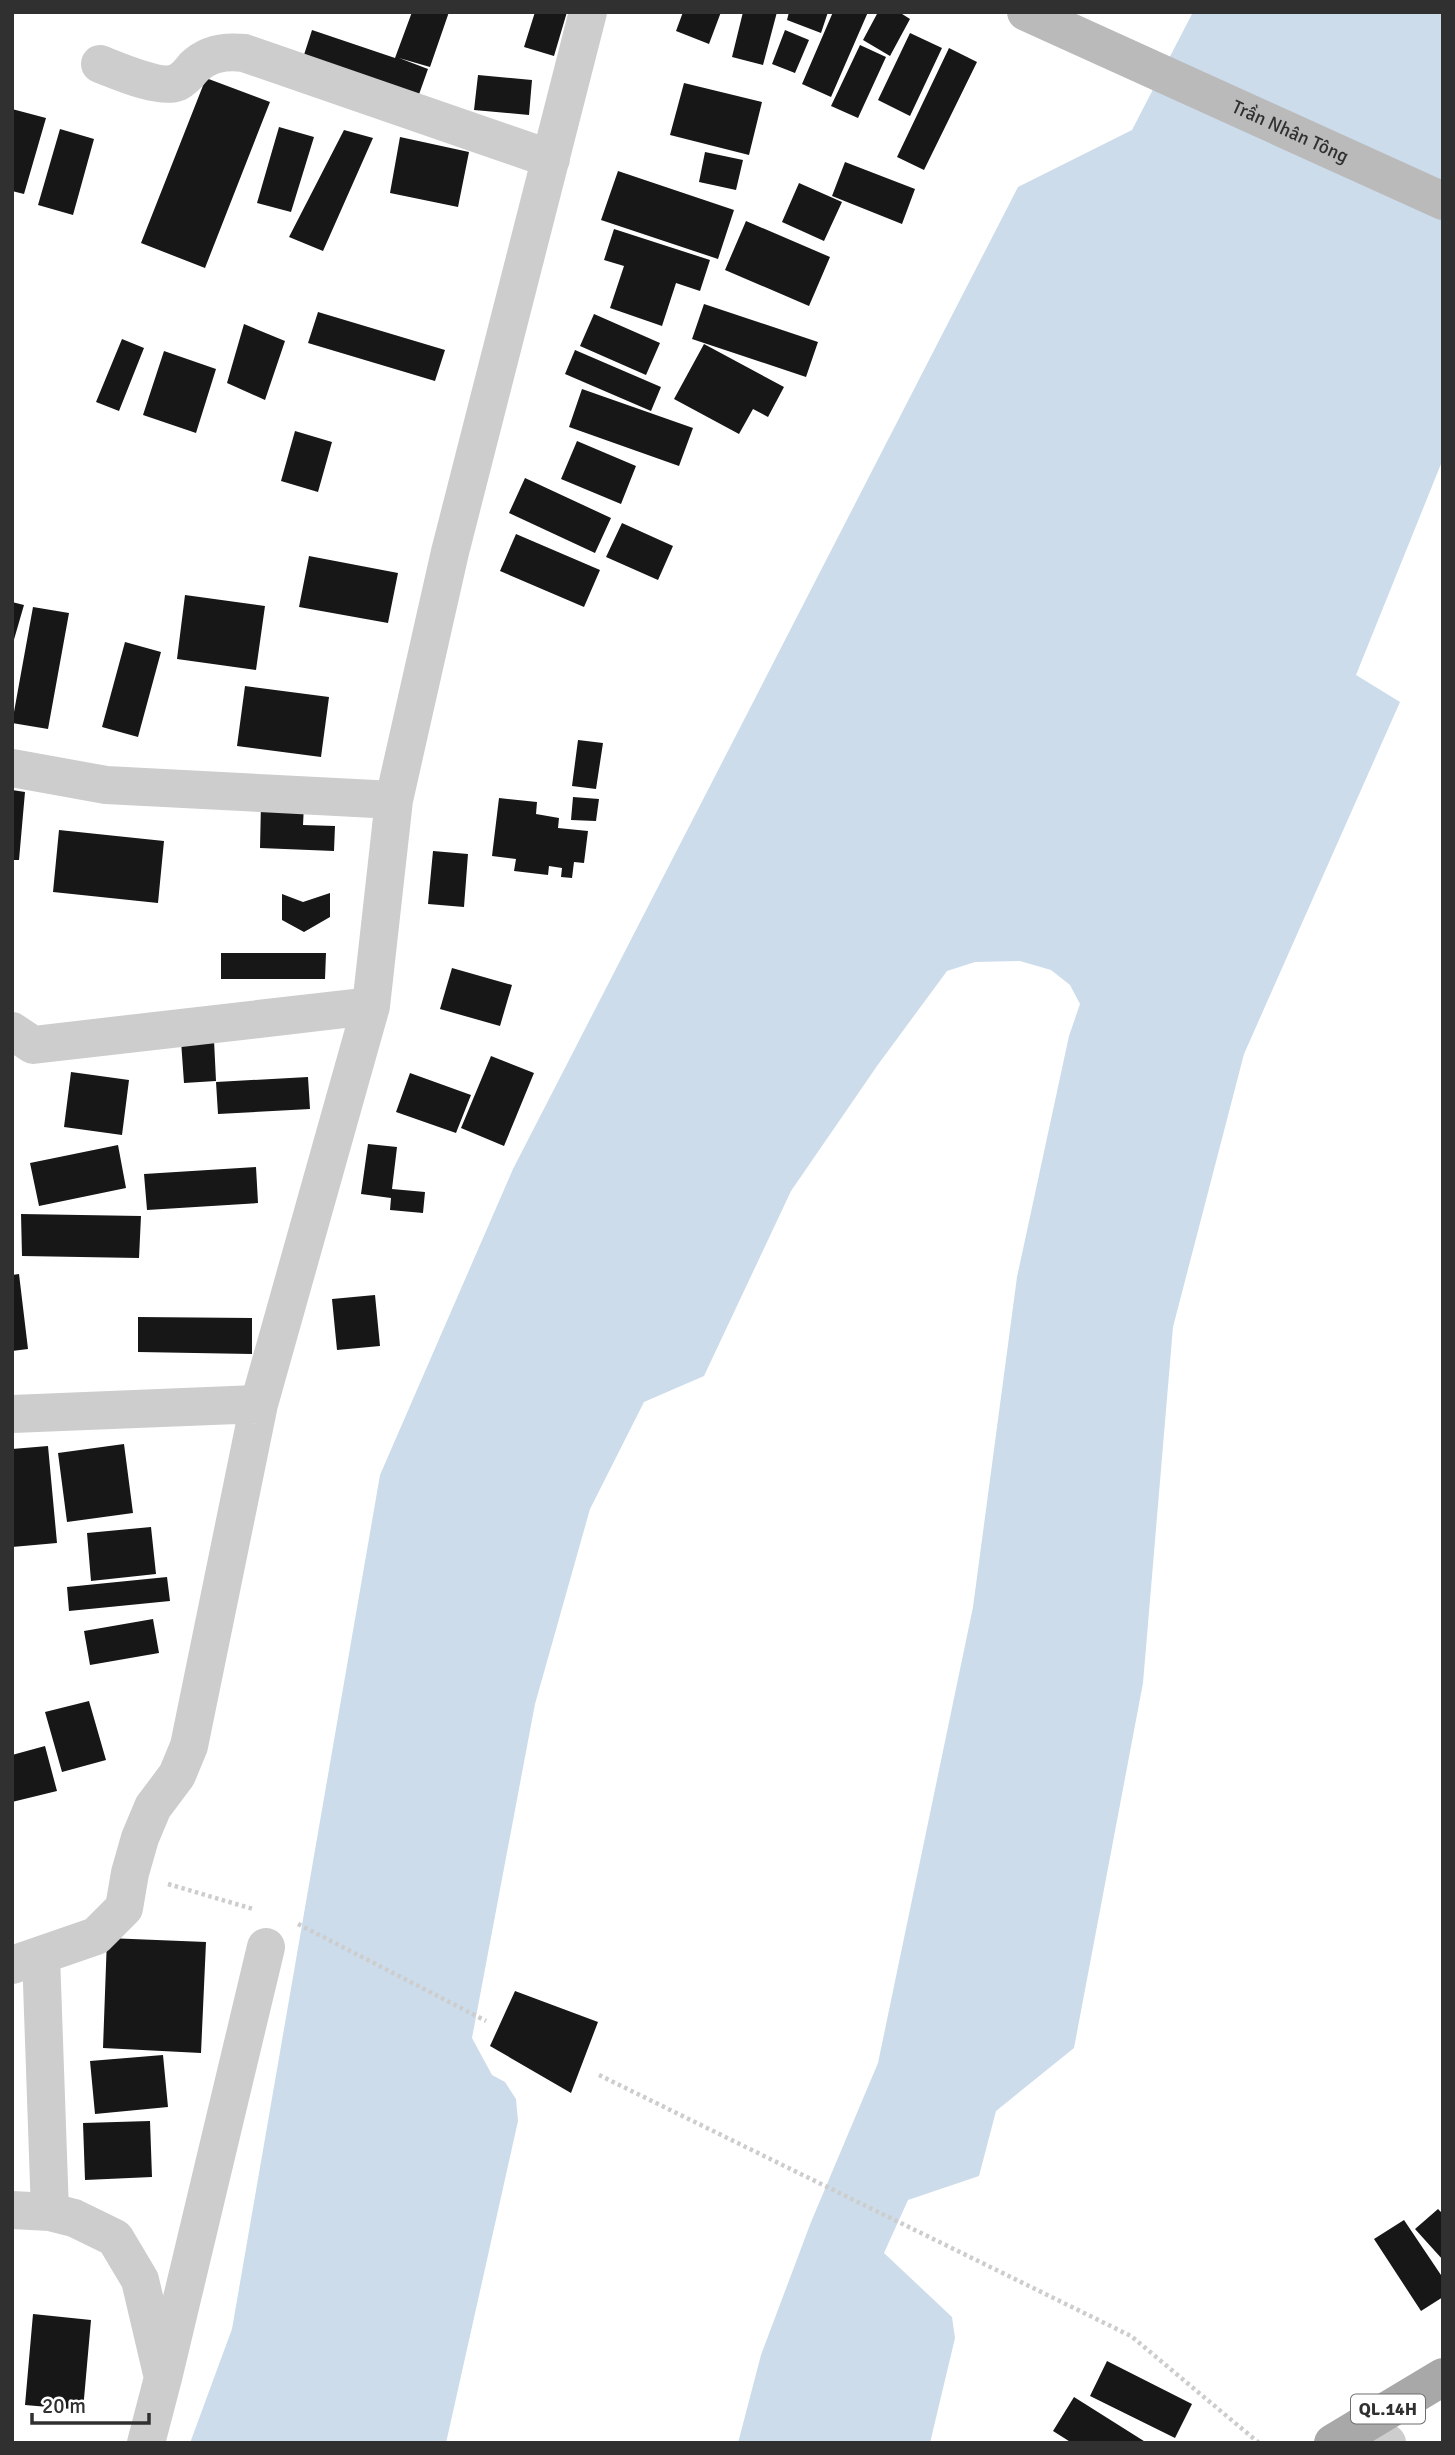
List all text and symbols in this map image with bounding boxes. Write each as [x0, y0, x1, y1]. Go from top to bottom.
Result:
street label: Trần Nhân Tông [1228, 95, 1352, 169]
scale bar [32, 2382, 149, 2426]
text: 20 m [42, 2393, 86, 2419]
road number: QL.14H [1351, 2395, 1425, 2424]

